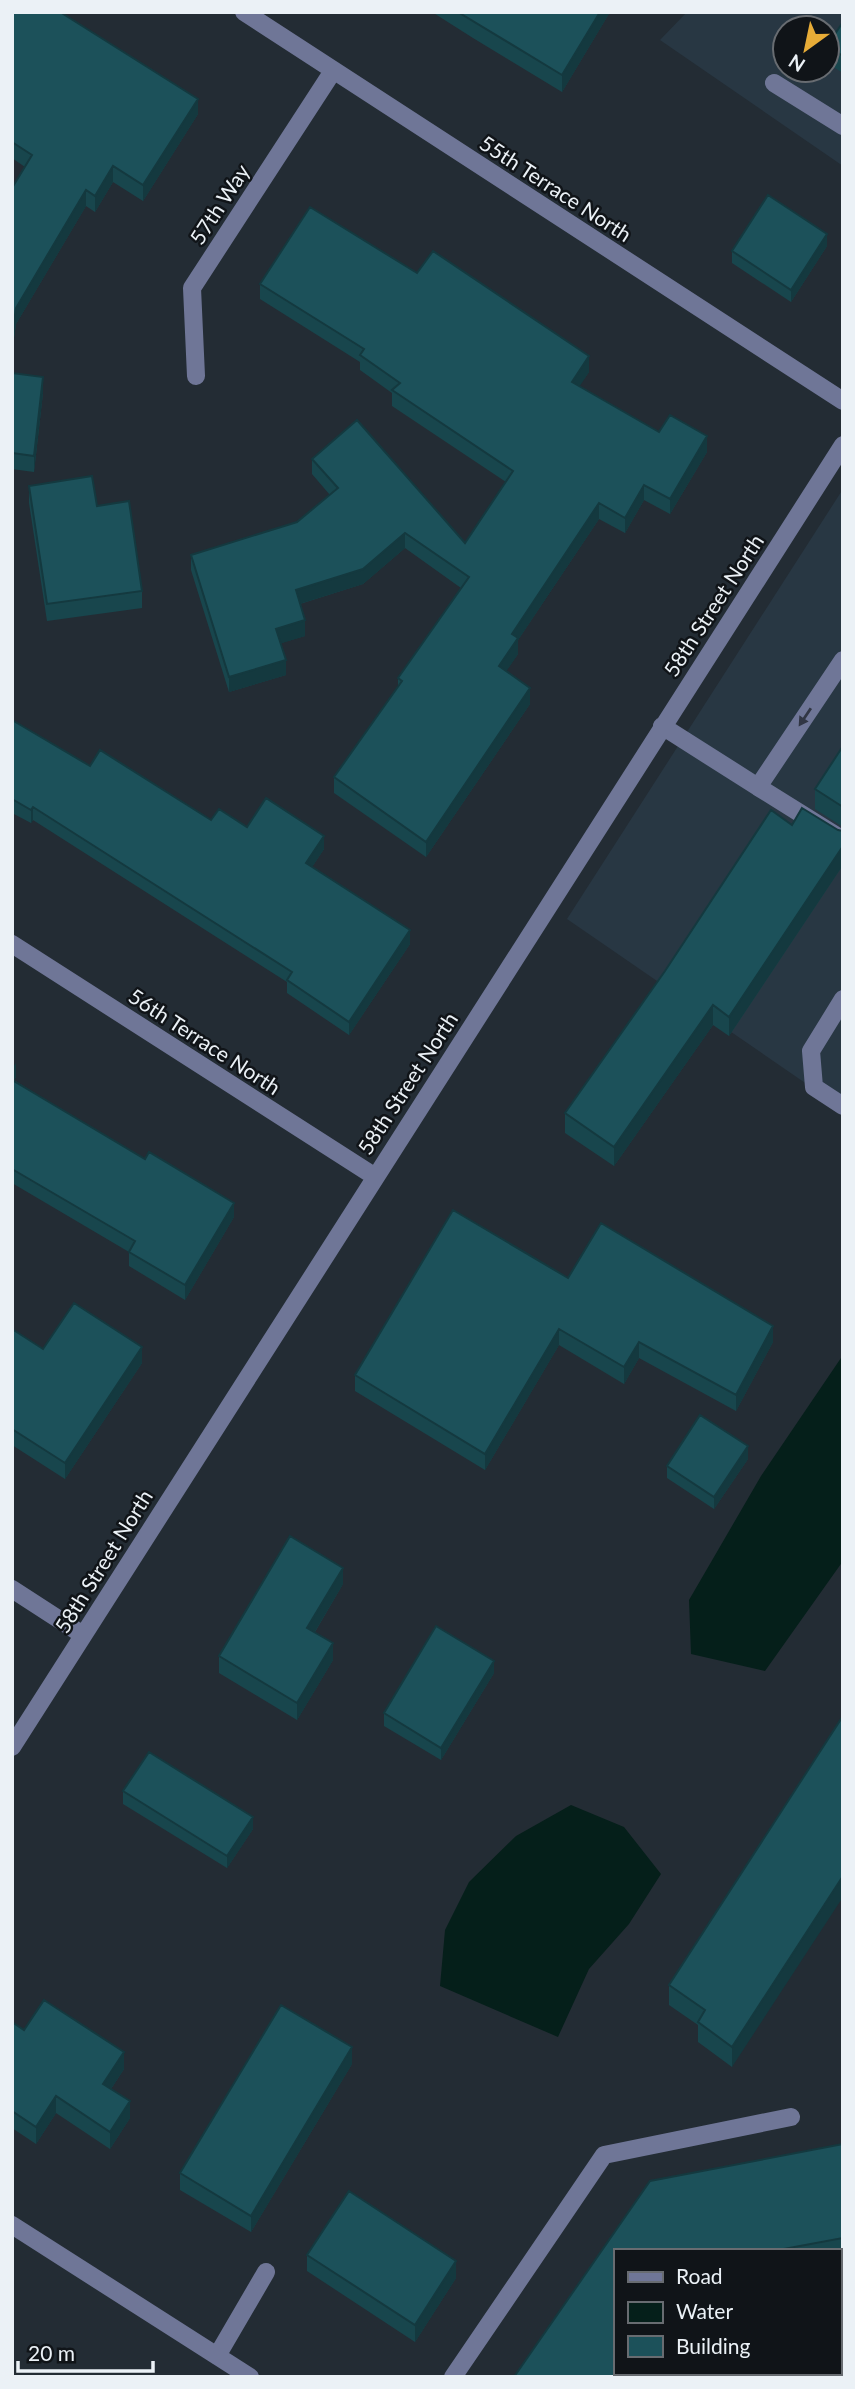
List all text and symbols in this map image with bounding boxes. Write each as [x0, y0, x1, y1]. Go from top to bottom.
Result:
north arrow [771, 14, 841, 84]
text: N [784, 50, 809, 77]
street label: 55th Terrace North [476, 130, 636, 246]
street label: 57th Way [184, 159, 254, 249]
street label: 58th Street North [658, 529, 768, 681]
one-way arrow [798, 708, 812, 726]
street label: 56th Terrace North [125, 983, 285, 1099]
street label: 58th Street North [352, 1007, 462, 1159]
street label: 58th Street North [49, 1485, 157, 1637]
legend [614, 2249, 841, 2375]
text: Road [676, 2263, 723, 2288]
text: Water [676, 2298, 733, 2323]
scale bar [18, 2330, 152, 2374]
text: Building [676, 2333, 751, 2358]
text: 20 m [28, 2340, 75, 2365]

